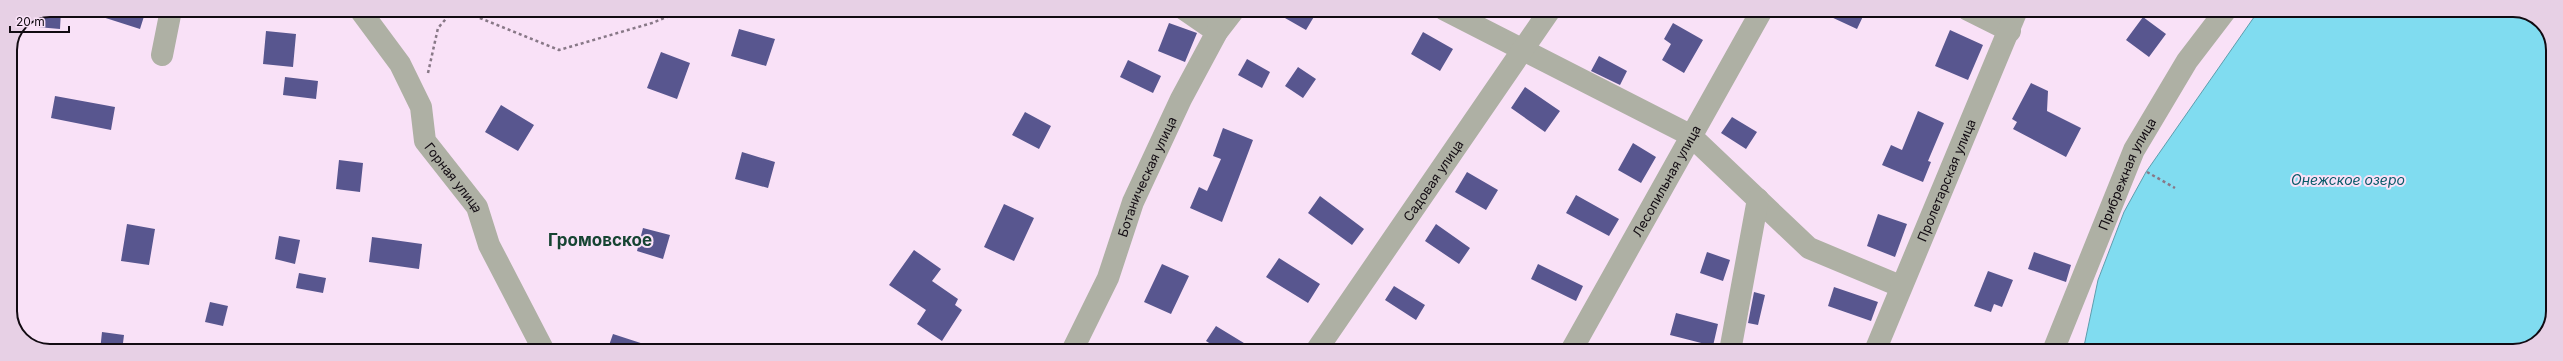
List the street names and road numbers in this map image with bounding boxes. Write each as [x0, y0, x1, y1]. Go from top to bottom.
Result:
street label: Ботаническая улица [1114, 114, 1180, 239]
street label: Прибрежная улица [2095, 115, 2159, 232]
street label: Пролетарская улица [1913, 116, 1979, 244]
street label: Лесопильная улица [1629, 122, 1704, 240]
street label: Садовая улица [1400, 137, 1467, 224]
street label: Горная улица [421, 139, 486, 214]

